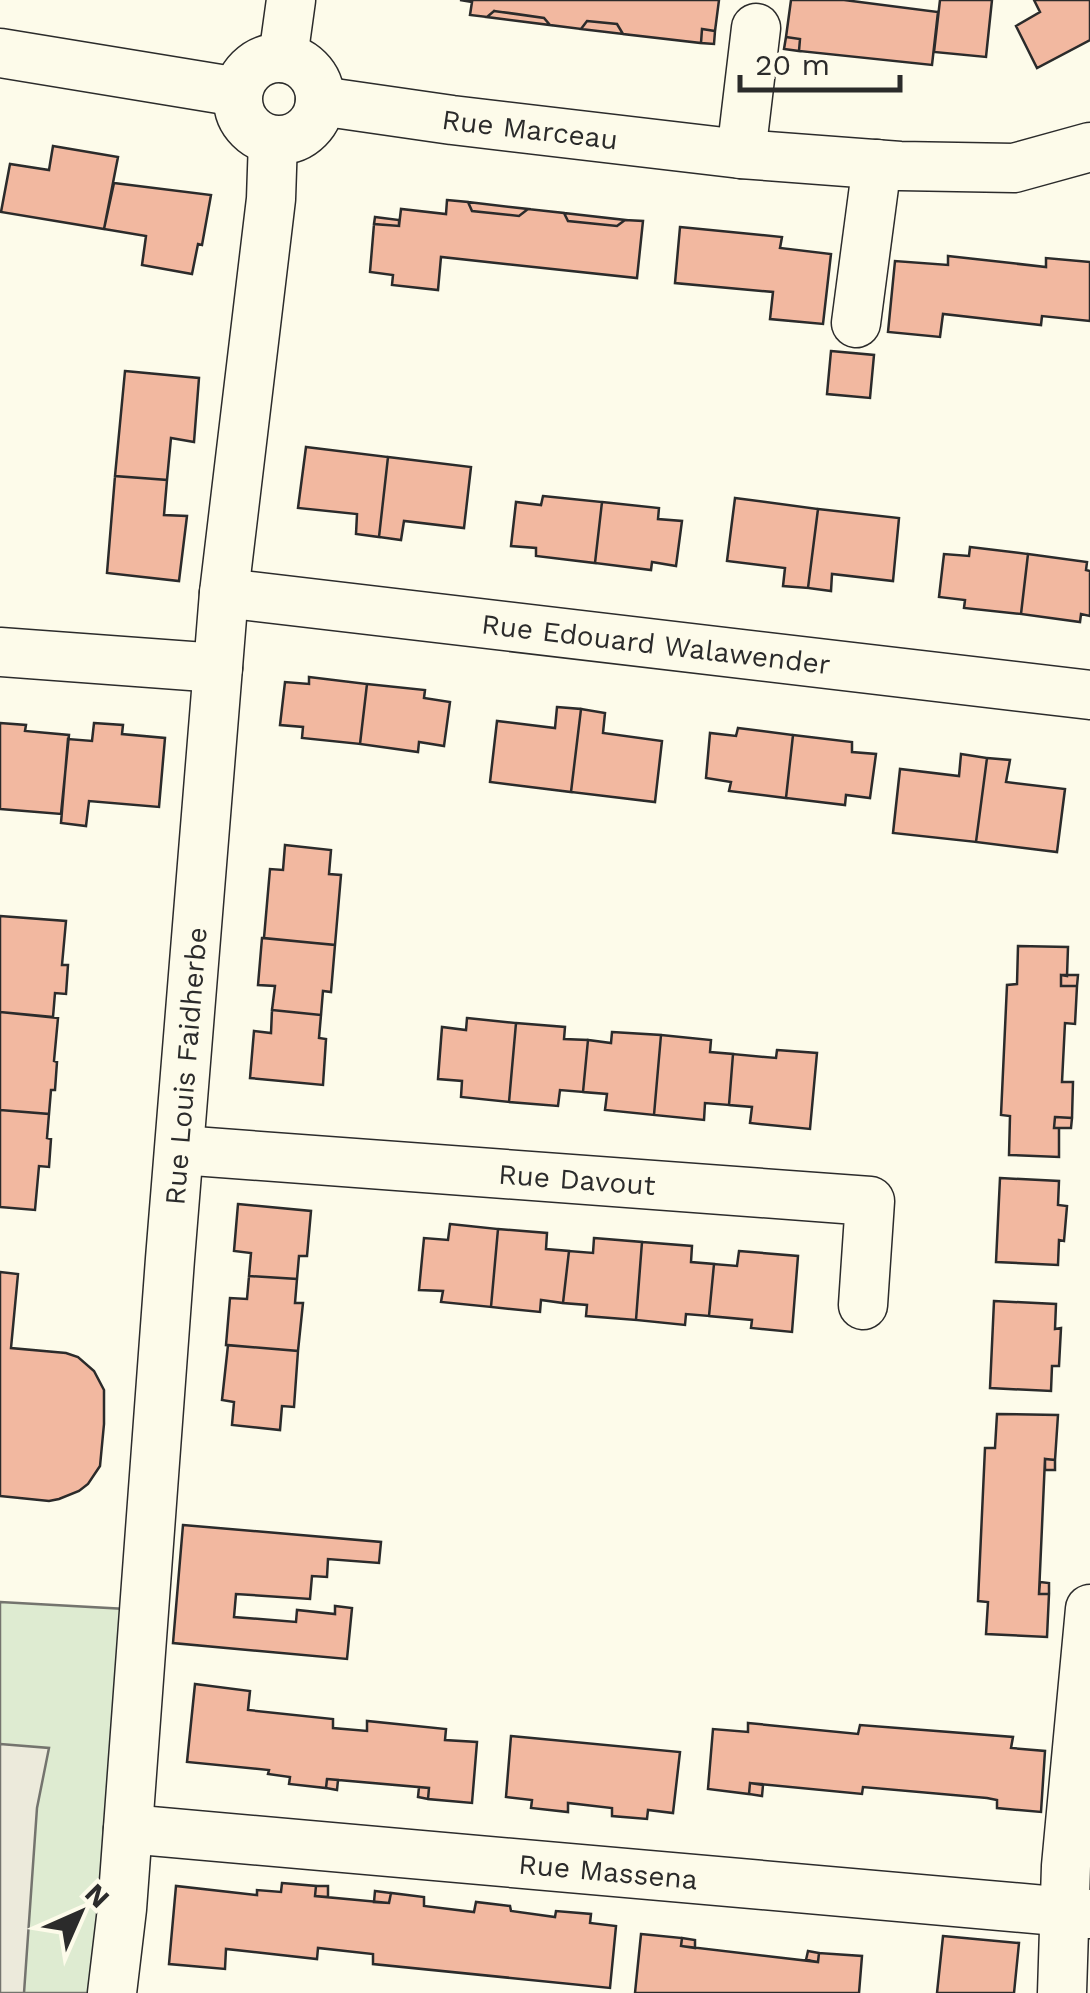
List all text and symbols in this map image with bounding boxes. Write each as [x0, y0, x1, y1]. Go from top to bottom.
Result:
scale bar [740, 30, 900, 92]
text: 20 m [755, 47, 830, 82]
street label: Rue Marceau [440, 103, 620, 156]
street label: Rue Edouard Walawender [480, 607, 832, 681]
street label: Rue Louis Faidherbe [158, 926, 214, 1206]
street label: Rue Davout [497, 1158, 657, 1202]
street label: Rue Massena [517, 1848, 699, 1896]
north arrow [30, 1863, 130, 1963]
text: N [78, 1877, 116, 1915]

